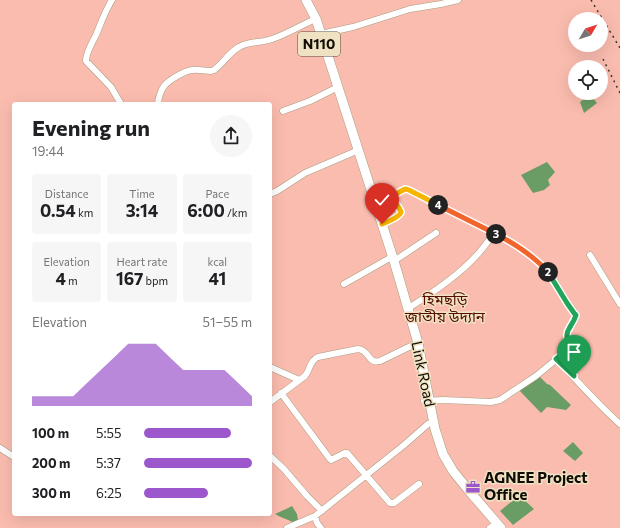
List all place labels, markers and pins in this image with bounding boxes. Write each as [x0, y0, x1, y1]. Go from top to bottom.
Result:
pin [365, 183, 399, 224]
pin: 4 [428, 195, 448, 215]
pin: 3 [486, 224, 506, 244]
pin: 2 [538, 262, 558, 282]
pin [557, 335, 591, 376]
place label: AGNEE Project Office [484, 468, 588, 503]
office icon: AGNEE Project Office [465, 479, 481, 495]

